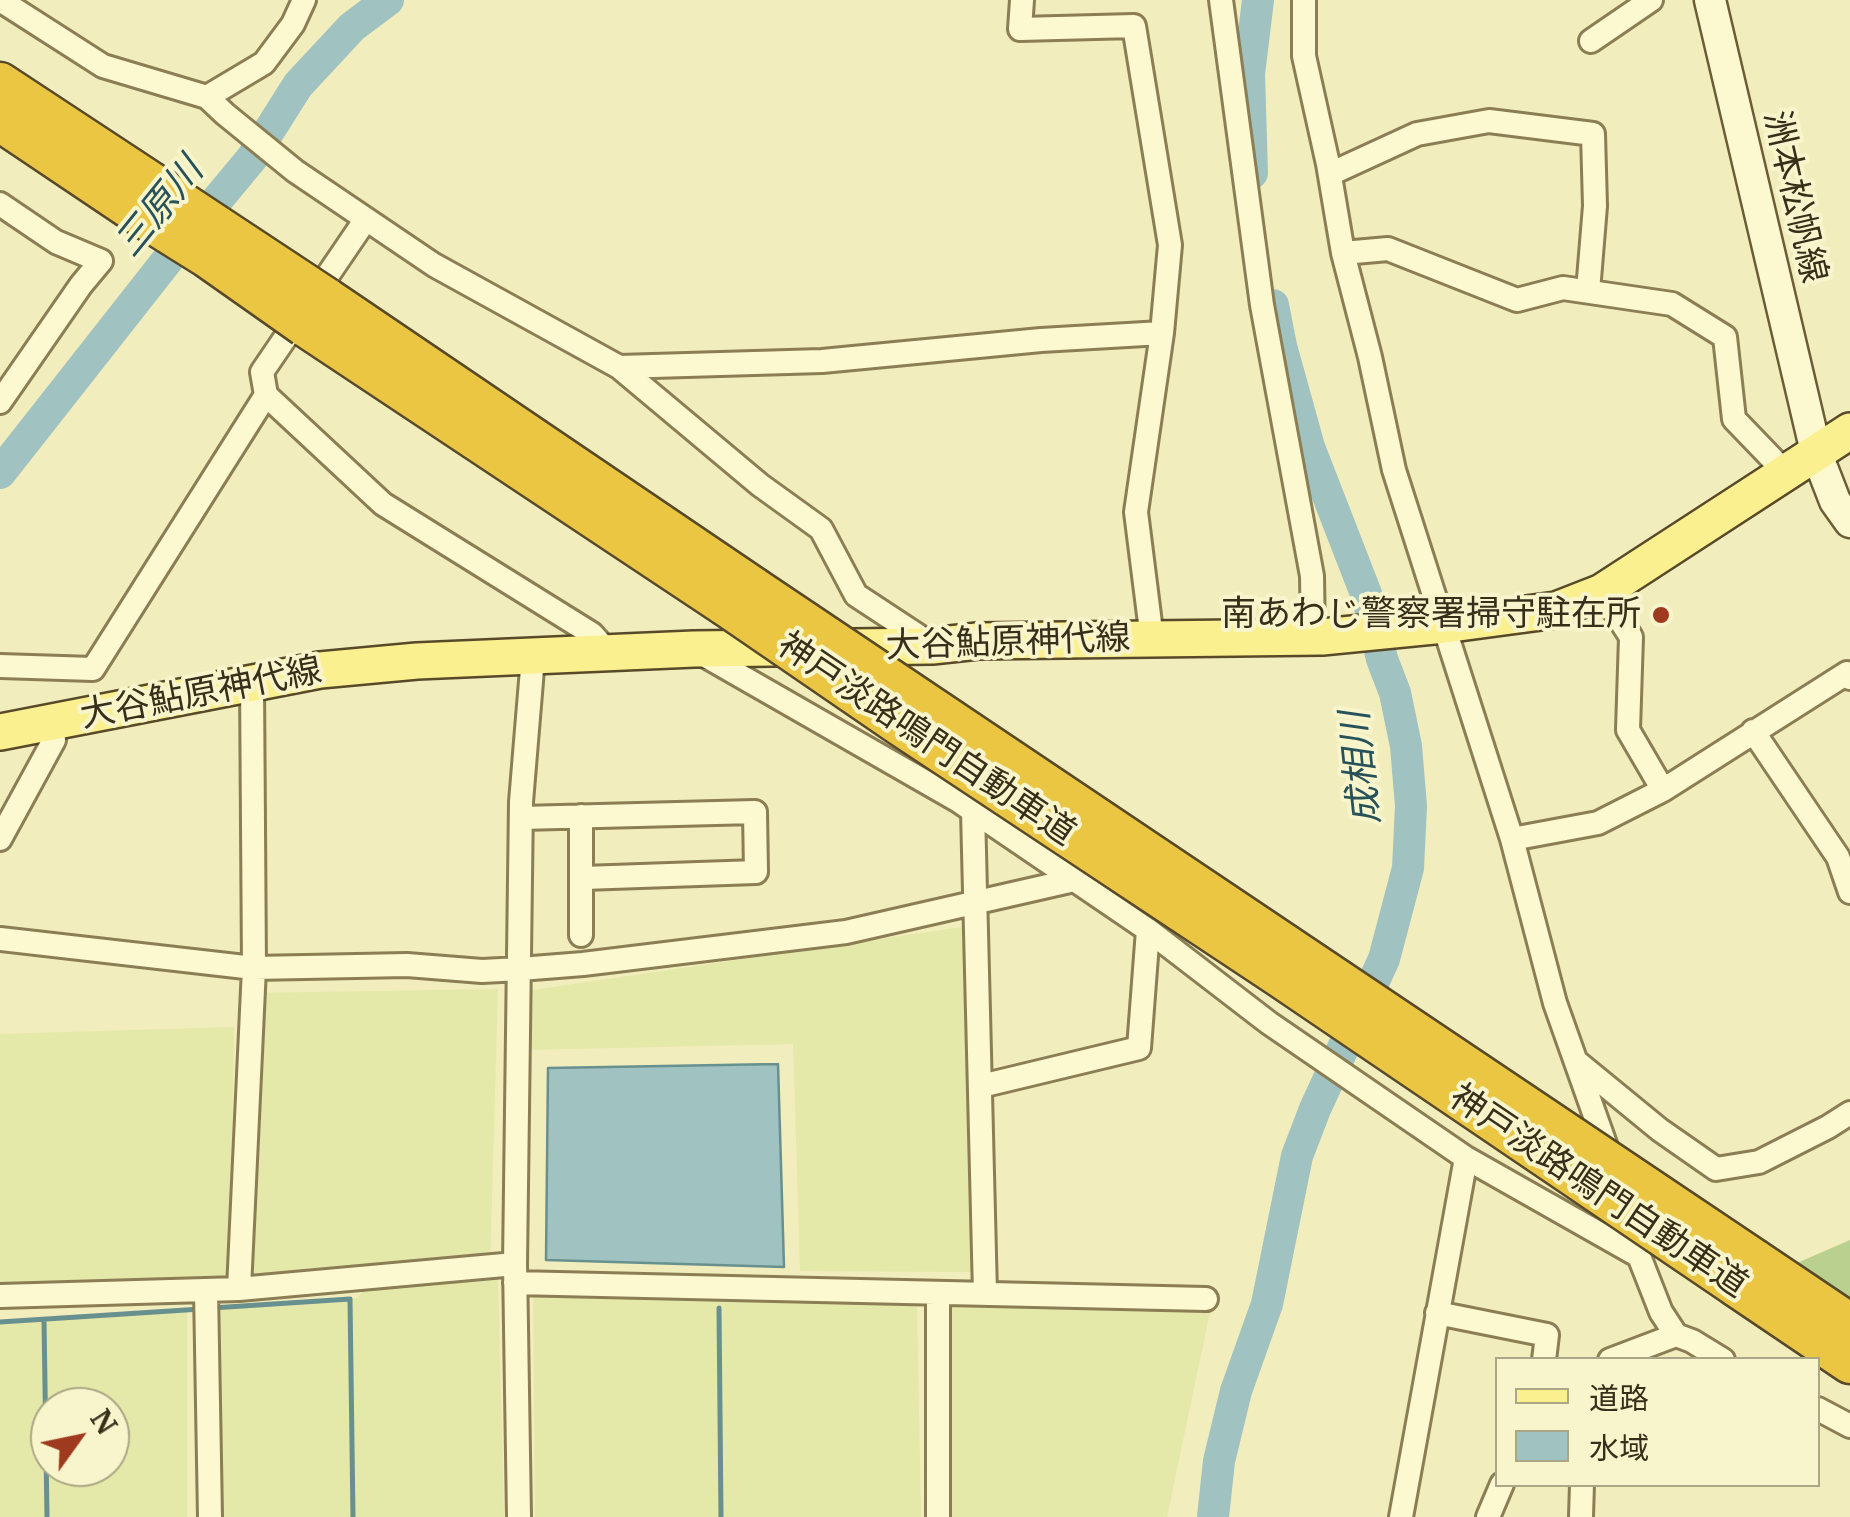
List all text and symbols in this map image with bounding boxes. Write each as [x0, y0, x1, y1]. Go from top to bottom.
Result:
street label: 洲本松帆線 [1754, 107, 1834, 287]
water label: 三原川 [106, 149, 214, 267]
place label: 南あわじ警察署掃守駐在所 [1221, 594, 1641, 636]
marker: 南あわじ警察署掃守駐在所 [1650, 604, 1672, 626]
street label: 大谷鮎原神代線 [885, 618, 1131, 668]
street label: 神戸淡路鳴門自動車道 [769, 625, 1083, 855]
street label: 大谷鮎原神代線 [77, 650, 325, 738]
water label: 成相川 [1333, 709, 1391, 827]
street label: 神戸淡路鳴門自動車道 [1441, 1077, 1755, 1307]
legend [1495, 1357, 1820, 1487]
text: 道路 [1589, 1379, 1649, 1417]
north arrow [30, 1387, 130, 1487]
text: N [82, 1403, 125, 1441]
text: 水域 [1589, 1429, 1649, 1467]

